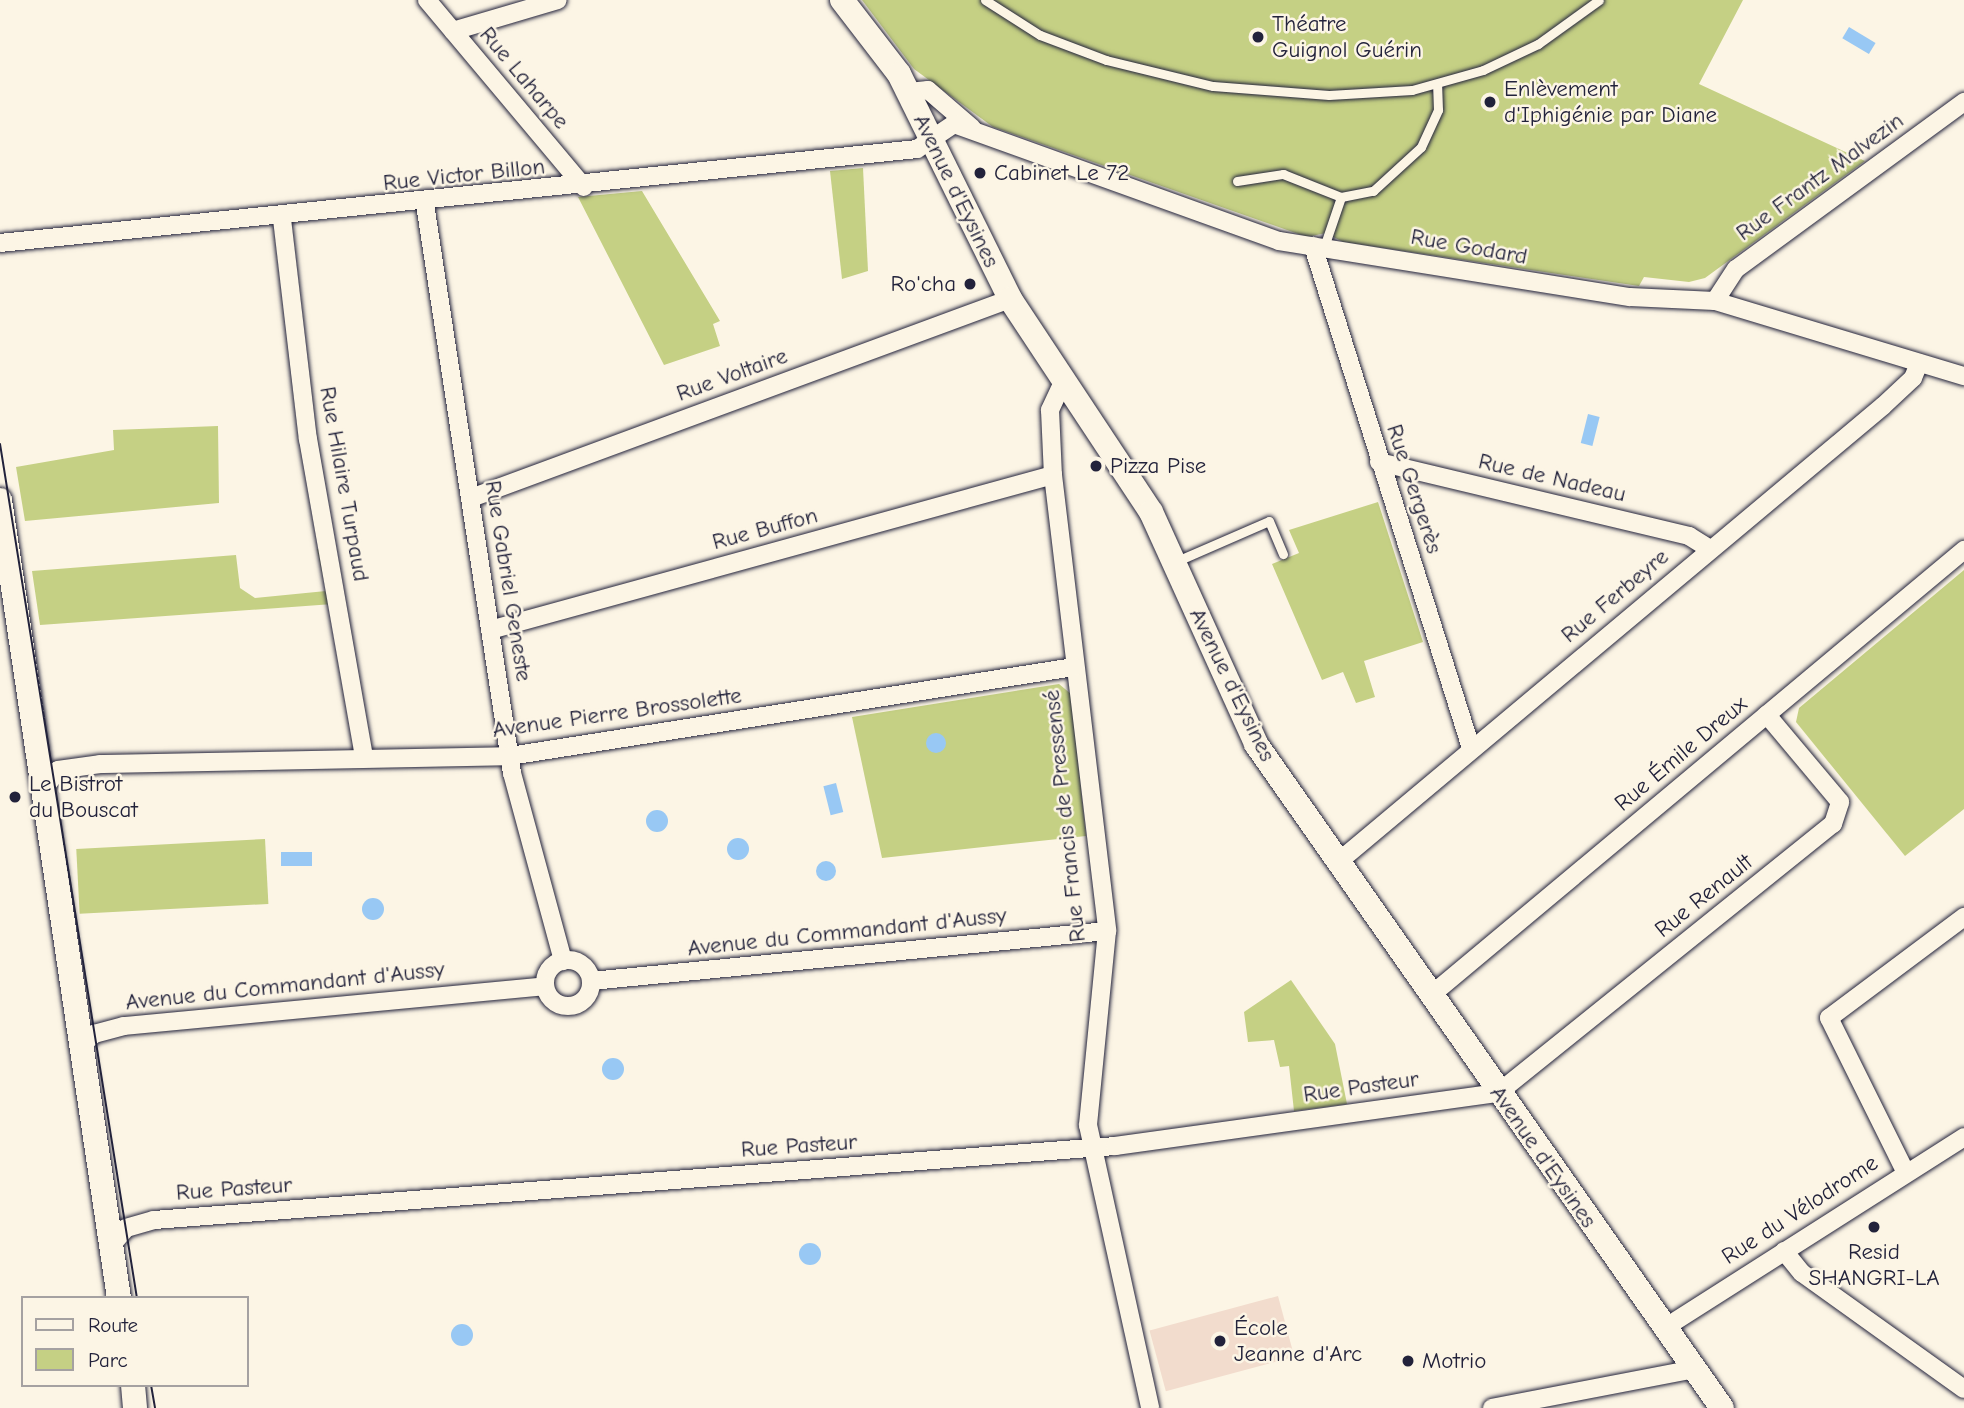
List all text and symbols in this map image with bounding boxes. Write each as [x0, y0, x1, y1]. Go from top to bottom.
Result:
place label: Théatre Guignol Guérin [1272, 10, 1422, 64]
street label: Rue Laharpe [473, 21, 575, 135]
marker: Théatre Guignol Guérin [1250, 29, 1266, 45]
place label: Enlèvement d'Iphigénie par Diane [1504, 75, 1717, 129]
marker: Enlèvement d'Iphigénie par Diane [1482, 94, 1498, 110]
street label: Rue Frantz Malvezin [1731, 107, 1909, 247]
street label: Avenue d'Eysines [907, 110, 1005, 272]
street label: Rue Victor Billon [382, 153, 546, 197]
place label: Cabinet Le 72 [994, 159, 1129, 187]
marker: Cabinet Le 72 [972, 165, 988, 181]
street label: Rue Godard [1409, 223, 1529, 271]
place label: Ro'cha [891, 270, 956, 298]
marker: Ro'cha [962, 276, 978, 292]
street label: Rue Voltaire [673, 342, 791, 408]
street label: Rue Hilaire Turpaud [313, 384, 375, 584]
street label: Rue Gergerès [1380, 421, 1448, 557]
street label: Rue de Nadeau [1476, 448, 1628, 508]
place label: Pizza Pise [1110, 452, 1206, 480]
marker: Pizza Pise [1088, 458, 1104, 474]
street label: Rue Gabriel Geneste [478, 479, 538, 683]
street label: Rue Buffon [709, 502, 821, 556]
street label: Rue Ferbeyre [1556, 543, 1674, 649]
street label: Avenue d'Eysines [1183, 604, 1281, 766]
street label: Avenue Pierre Brossolette [491, 682, 743, 744]
street label: Rue Francis de Pressensé [1038, 688, 1092, 944]
street label: Rue Émile Dreux [1609, 691, 1753, 817]
place label: Le Bistrot du Bouscat [29, 770, 138, 824]
marker: Le Bistrot du Bouscat [7, 789, 23, 805]
street label: Rue Renault [1650, 848, 1758, 944]
street label: Avenue du Commandant d'Aussy [686, 902, 1008, 962]
street label: Avenue du Commandant d'Aussy [124, 956, 446, 1016]
street label: Rue Pasteur [1301, 1065, 1421, 1109]
street label: Avenue d'Eysines [1484, 1081, 1602, 1233]
street label: Rue Pasteur [740, 1128, 858, 1164]
street label: Rue du Vélodrome [1717, 1149, 1883, 1271]
street label: Rue Pasteur [175, 1171, 293, 1207]
marker: Resid SHANGRI-LA [1866, 1219, 1882, 1235]
place label: Resid SHANGRI-LA [1808, 1238, 1940, 1292]
legend [21, 1296, 248, 1387]
text: Route [88, 1313, 138, 1337]
place label: École Jeanne d'Arc [1234, 1314, 1362, 1368]
marker: École Jeanne d'Arc [1212, 1333, 1228, 1349]
place label: Motrio [1422, 1347, 1486, 1375]
text: Parc [88, 1348, 128, 1372]
marker: Motrio [1400, 1353, 1416, 1369]

